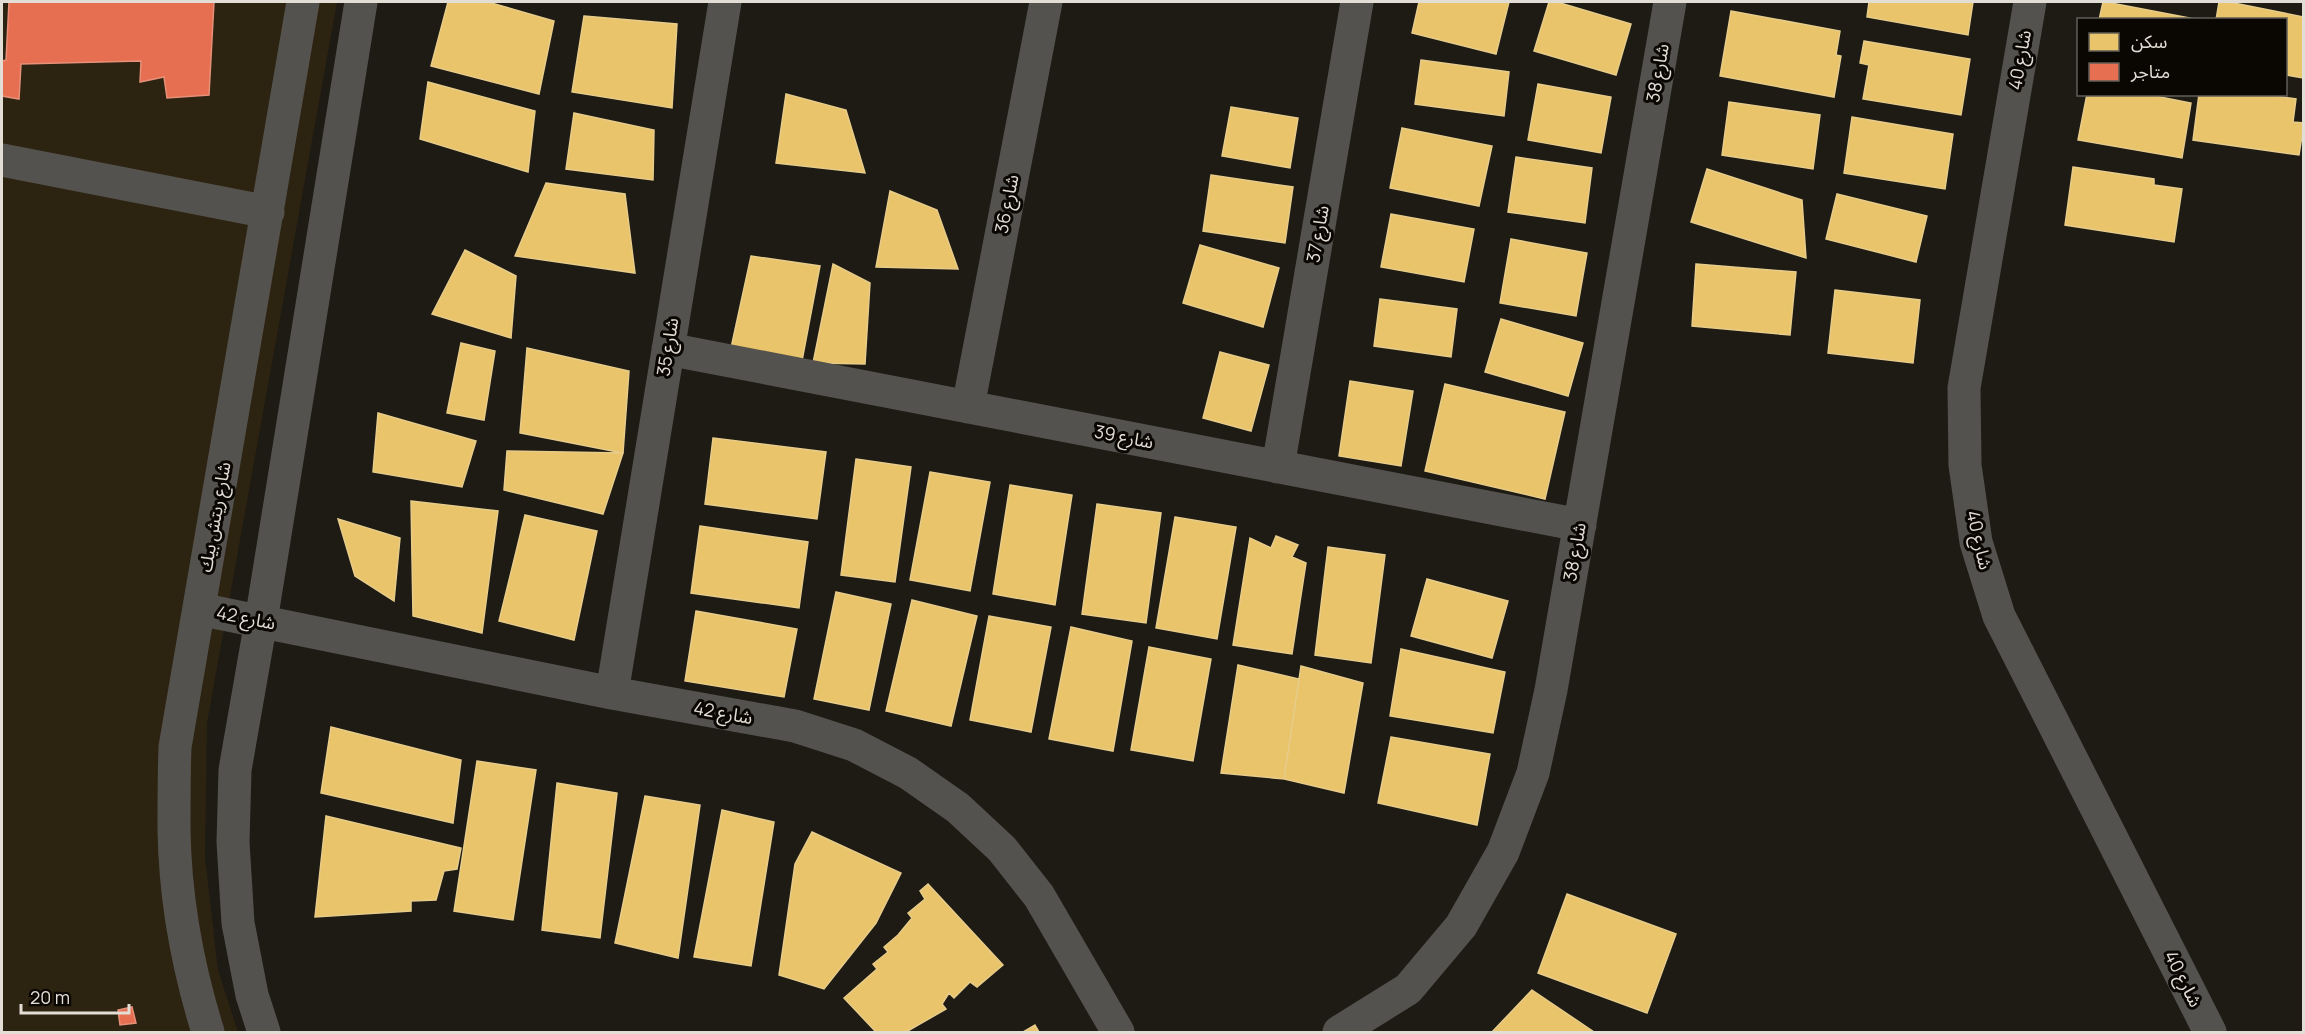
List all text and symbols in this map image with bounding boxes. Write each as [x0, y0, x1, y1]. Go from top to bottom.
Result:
legend [2077, 18, 2287, 96]
street label: شارع 40 [2002, 28, 2039, 92]
text: سكن [2131, 29, 2167, 53]
street label: شارع 38 [1640, 42, 1677, 105]
text: متاجر [2130, 59, 2170, 83]
street label: شارع 36 [989, 172, 1026, 236]
street label: شارع 37 [1300, 203, 1337, 265]
street label: شارع 35 [651, 316, 686, 378]
street label: شارع 39 [1092, 419, 1156, 456]
street label: شارع ريتش بيك [193, 460, 238, 574]
street label: شارع 40 [1959, 508, 1998, 573]
street label: شارع 38 [1557, 521, 1594, 584]
street label: شارع 42 [214, 600, 278, 637]
street label: شارع 42 [691, 695, 755, 732]
street label: شارع 40 [2157, 946, 2208, 1012]
scale bar [21, 977, 129, 1015]
text: 20 m [30, 985, 70, 1009]

